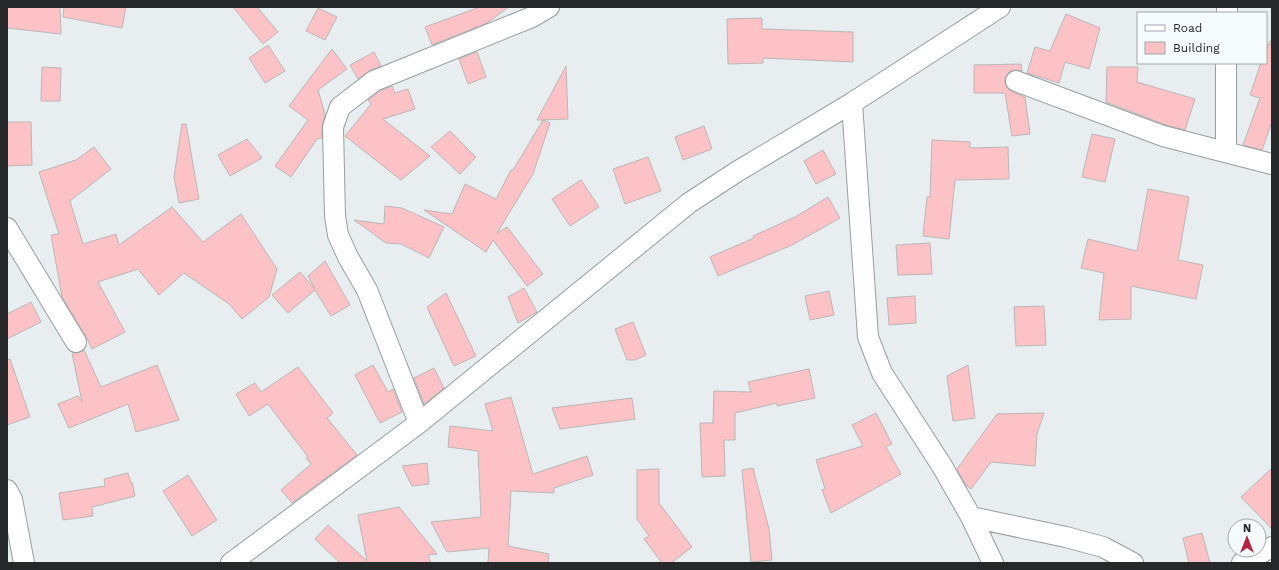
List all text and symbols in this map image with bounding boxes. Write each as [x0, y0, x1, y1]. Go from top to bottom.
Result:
legend [1137, 12, 1267, 64]
text: Road [1173, 21, 1202, 35]
text: Building [1173, 41, 1220, 55]
north arrow [1227, 518, 1267, 558]
text: N [1243, 522, 1251, 535]

